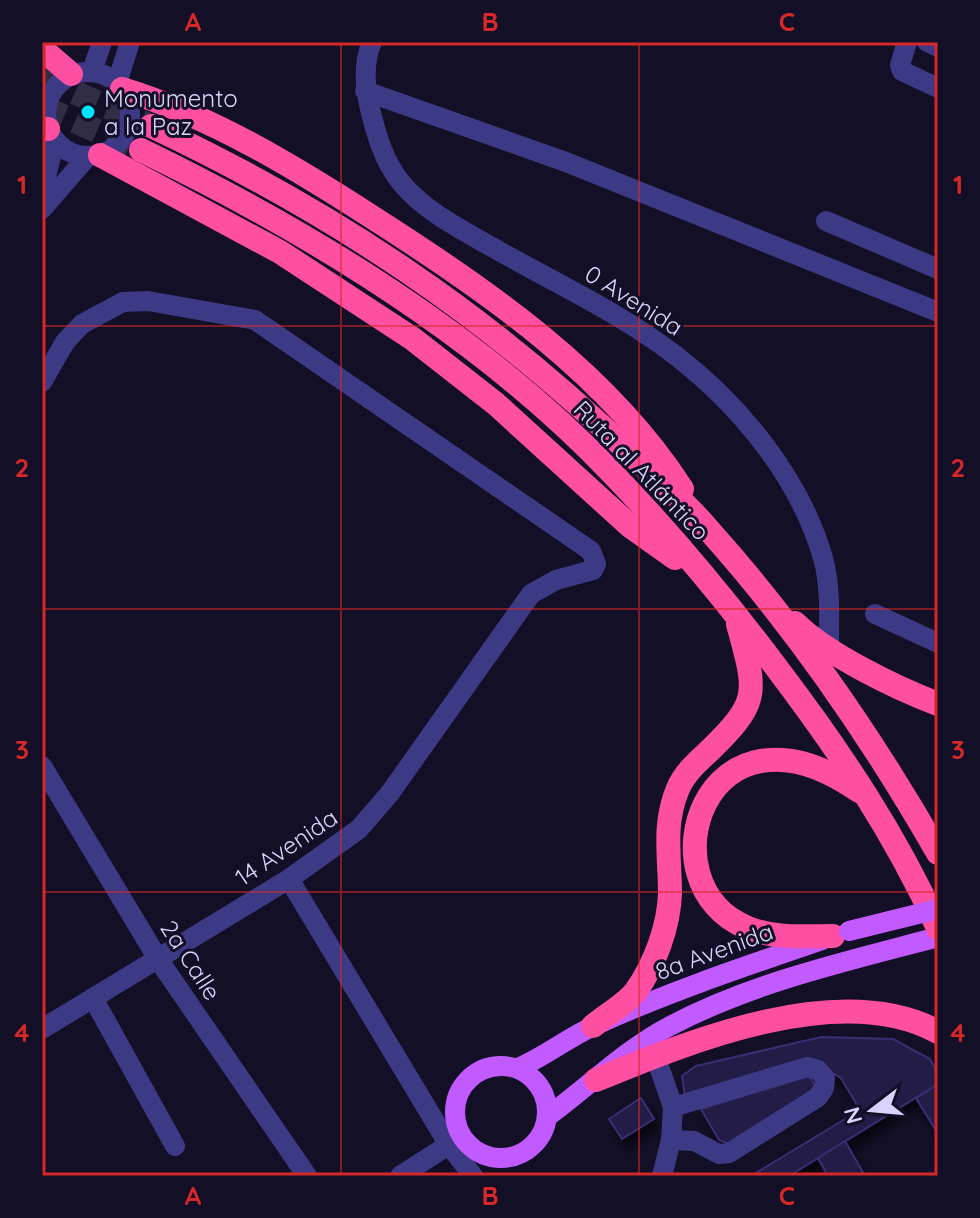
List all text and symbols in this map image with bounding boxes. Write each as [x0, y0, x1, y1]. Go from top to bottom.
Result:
text: A [185, 5, 202, 38]
text: B [481, 5, 499, 38]
text: C [779, 5, 795, 38]
place label: Monumento a la Paz [104, 83, 238, 141]
marker: Monumento a la Paz [79, 103, 97, 121]
text: 1 [17, 168, 27, 201]
text: 1 [953, 168, 963, 201]
street label: 0 Avenida [579, 258, 689, 342]
street label: Ruta al Atlántico [568, 394, 716, 546]
text: 2 [15, 451, 29, 484]
text: 2 [951, 451, 965, 484]
text: 3 [15, 733, 29, 766]
text: 3 [951, 733, 965, 766]
street label: 14 Avenida [229, 802, 343, 892]
street label: 2a Calle [154, 915, 228, 1005]
street label: 8a Avenida [651, 916, 777, 986]
text: 4 [14, 1016, 30, 1049]
text: 4 [950, 1016, 966, 1049]
north arrow [832, 1070, 912, 1150]
text: N [837, 1104, 868, 1127]
text: A [185, 1179, 202, 1212]
text: B [481, 1179, 499, 1212]
text: C [779, 1179, 795, 1212]

